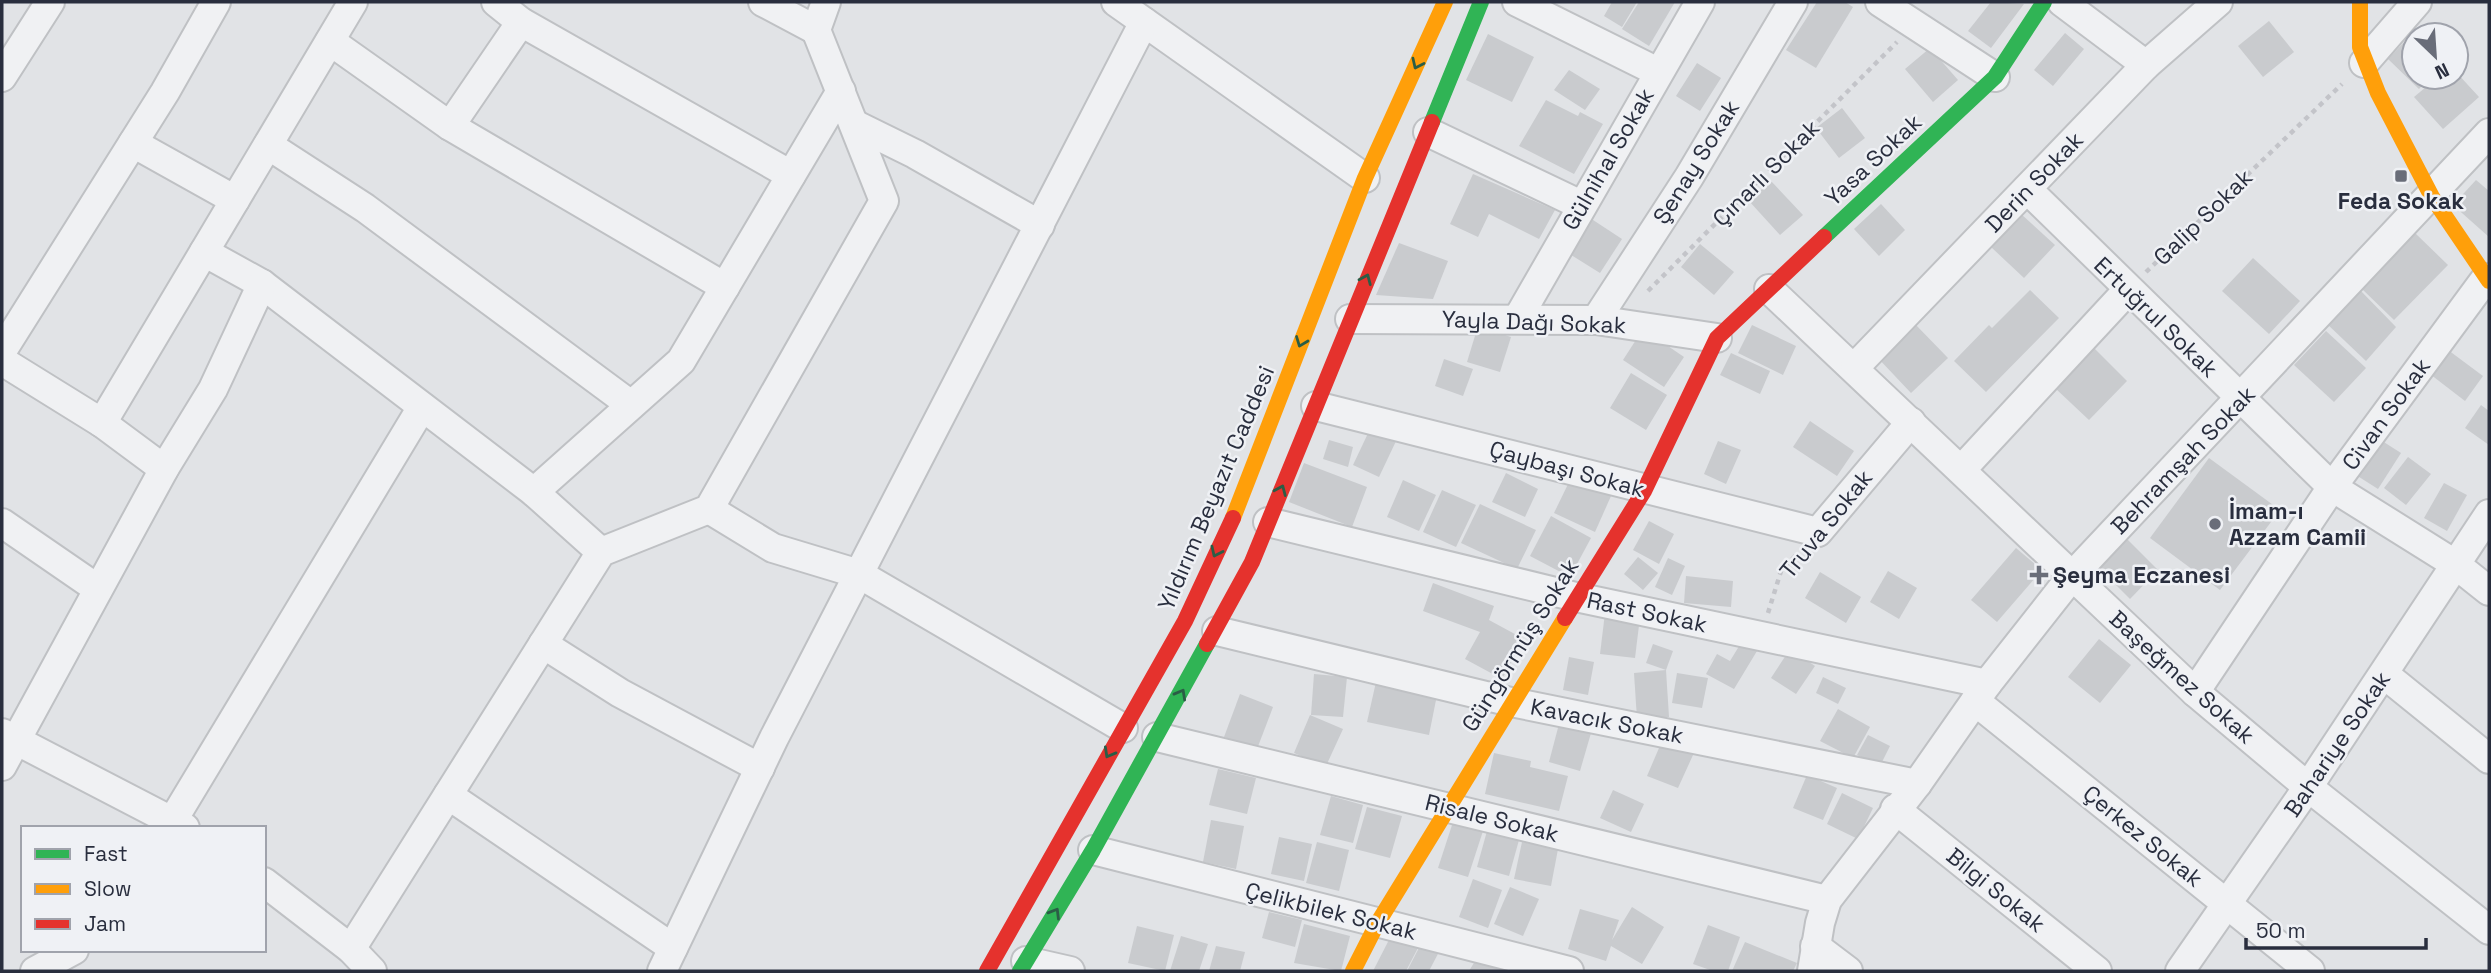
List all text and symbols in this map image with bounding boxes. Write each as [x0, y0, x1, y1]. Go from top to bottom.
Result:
north arrow [2400, 21, 2470, 91]
one-way arrow [1411, 57, 1425, 69]
text: N [2431, 57, 2453, 85]
street label: Gülnihal Sokak [1555, 82, 1661, 236]
street label: Şenay Sokak [1646, 94, 1746, 230]
street label: Yasa Sokak [1818, 107, 1928, 213]
street label: Çınarlı Sokak [1706, 113, 1826, 233]
street label: Derin Sokak [1978, 125, 2090, 239]
street label: Galip Sokak [2147, 162, 2259, 272]
marker: Feda Sokak [2393, 168, 2409, 184]
place label: Feda Sokak [2338, 186, 2464, 216]
street label: Ertuğrul Sokak [2088, 250, 2224, 384]
one-way arrow [1358, 274, 1372, 286]
street label: Yayla Dağı Sokak [1441, 304, 1627, 340]
one-way arrow [1296, 335, 1310, 347]
street label: Civan Sokak [2335, 352, 2437, 476]
street label: Yıldırım Beyazıt Caddesi [1151, 361, 1281, 615]
street label: Behramşah Sokak [2104, 379, 2262, 541]
street label: Çaybaşı Sokak [1486, 434, 1648, 504]
street label: Truva Sokak [1773, 463, 1879, 585]
one-way arrow [1273, 485, 1287, 498]
place label: İmam-ı Azzam Camii [2229, 496, 2366, 552]
marker: İmam-ı Azzam Camii [2207, 516, 2223, 532]
one-way arrow [1210, 545, 1224, 558]
street label: Güngörmüş Sokak [1455, 553, 1585, 737]
place label: Şeyma Eczanesi [2053, 560, 2230, 590]
marker: Şeyma Eczanesi [2031, 567, 2047, 583]
street label: Rast Sokak [1584, 585, 1710, 639]
street label: Başeğmez Sokak [2103, 604, 2261, 750]
street label: Bahariye Sokak [2277, 665, 2397, 823]
one-way arrow [1173, 689, 1186, 701]
street label: Kavacık Sokak [1528, 691, 1686, 751]
one-way arrow [1104, 745, 1117, 758]
street label: Çerkez Sokak [2077, 778, 2209, 894]
street label: Risale Sokak [1422, 787, 1562, 849]
legend [21, 826, 266, 952]
text: Fast [84, 840, 128, 867]
street label: Bilgi Sokak [1940, 841, 2052, 939]
text: Slow [84, 875, 132, 902]
street label: Çelikbilek Sokak [1242, 875, 1420, 947]
scale bar [2246, 906, 2426, 950]
one-way arrow [1047, 907, 1060, 920]
text: Jam [84, 910, 126, 937]
text: 50 m [2256, 917, 2306, 944]

